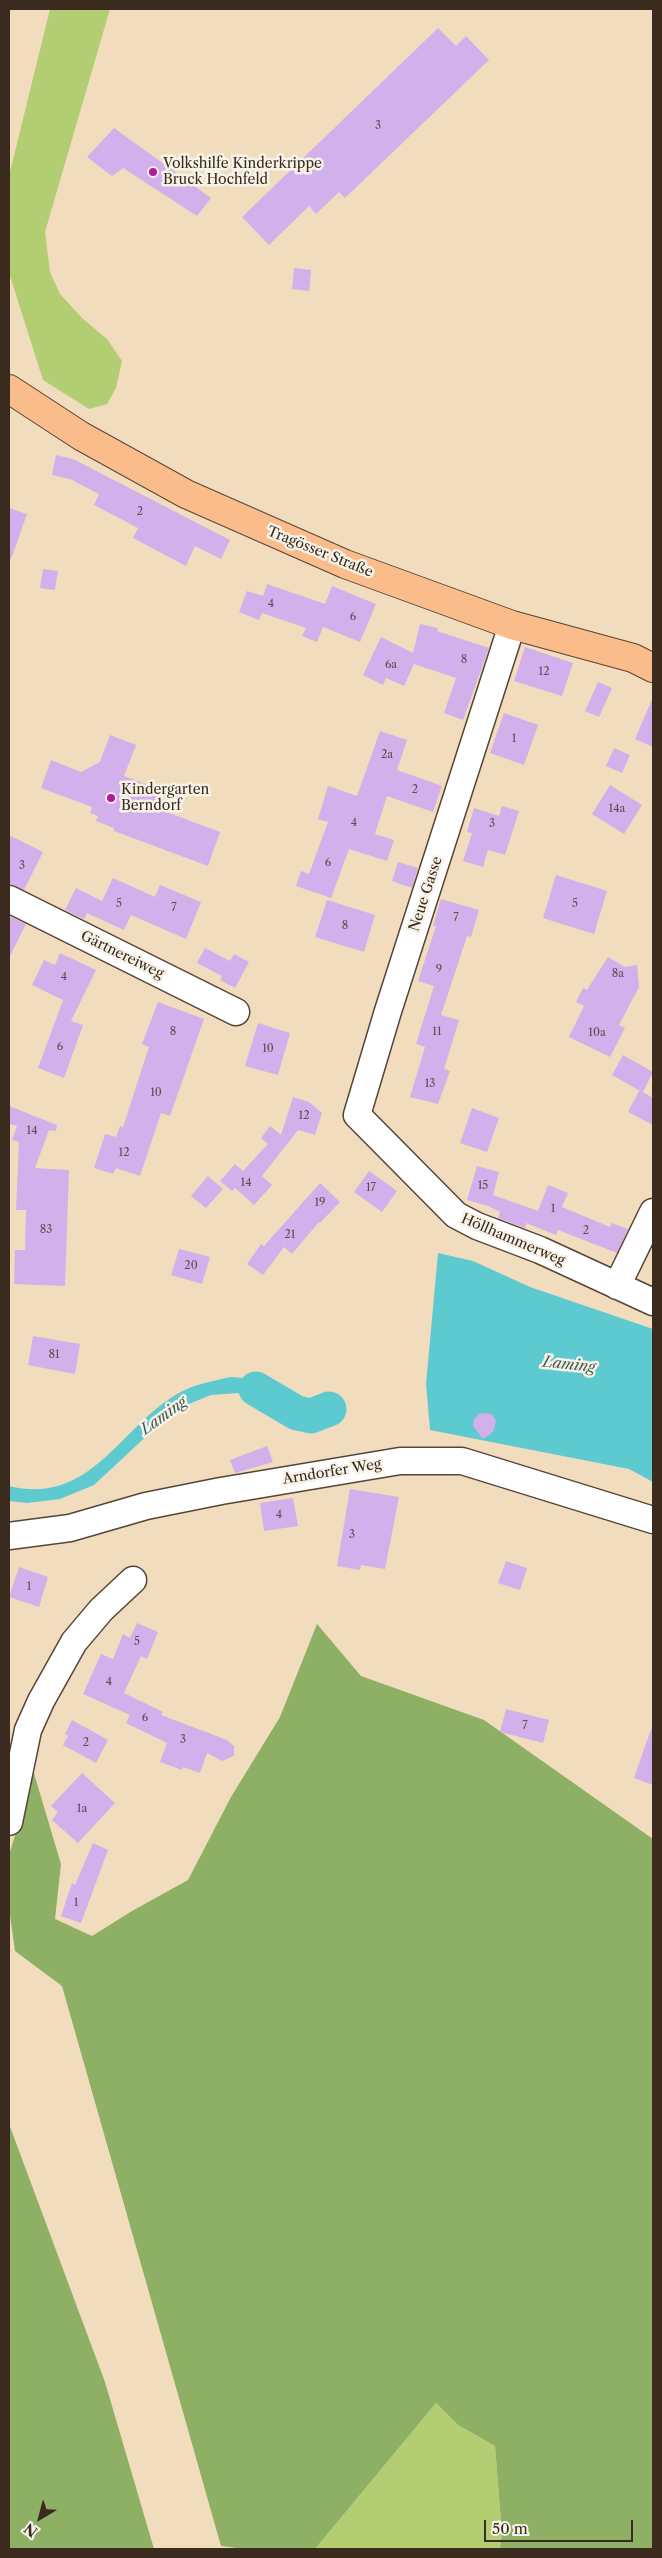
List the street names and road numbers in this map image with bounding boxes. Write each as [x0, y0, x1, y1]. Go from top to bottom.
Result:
street label: Tragösser Straße [265, 523, 375, 581]
street label: Neue Gasse [406, 854, 446, 934]
street label: Gärtnereiweg [78, 928, 166, 982]
street label: Höllhammerweg [459, 1211, 567, 1269]
street label: Arndorfer Weg [281, 1456, 383, 1488]

